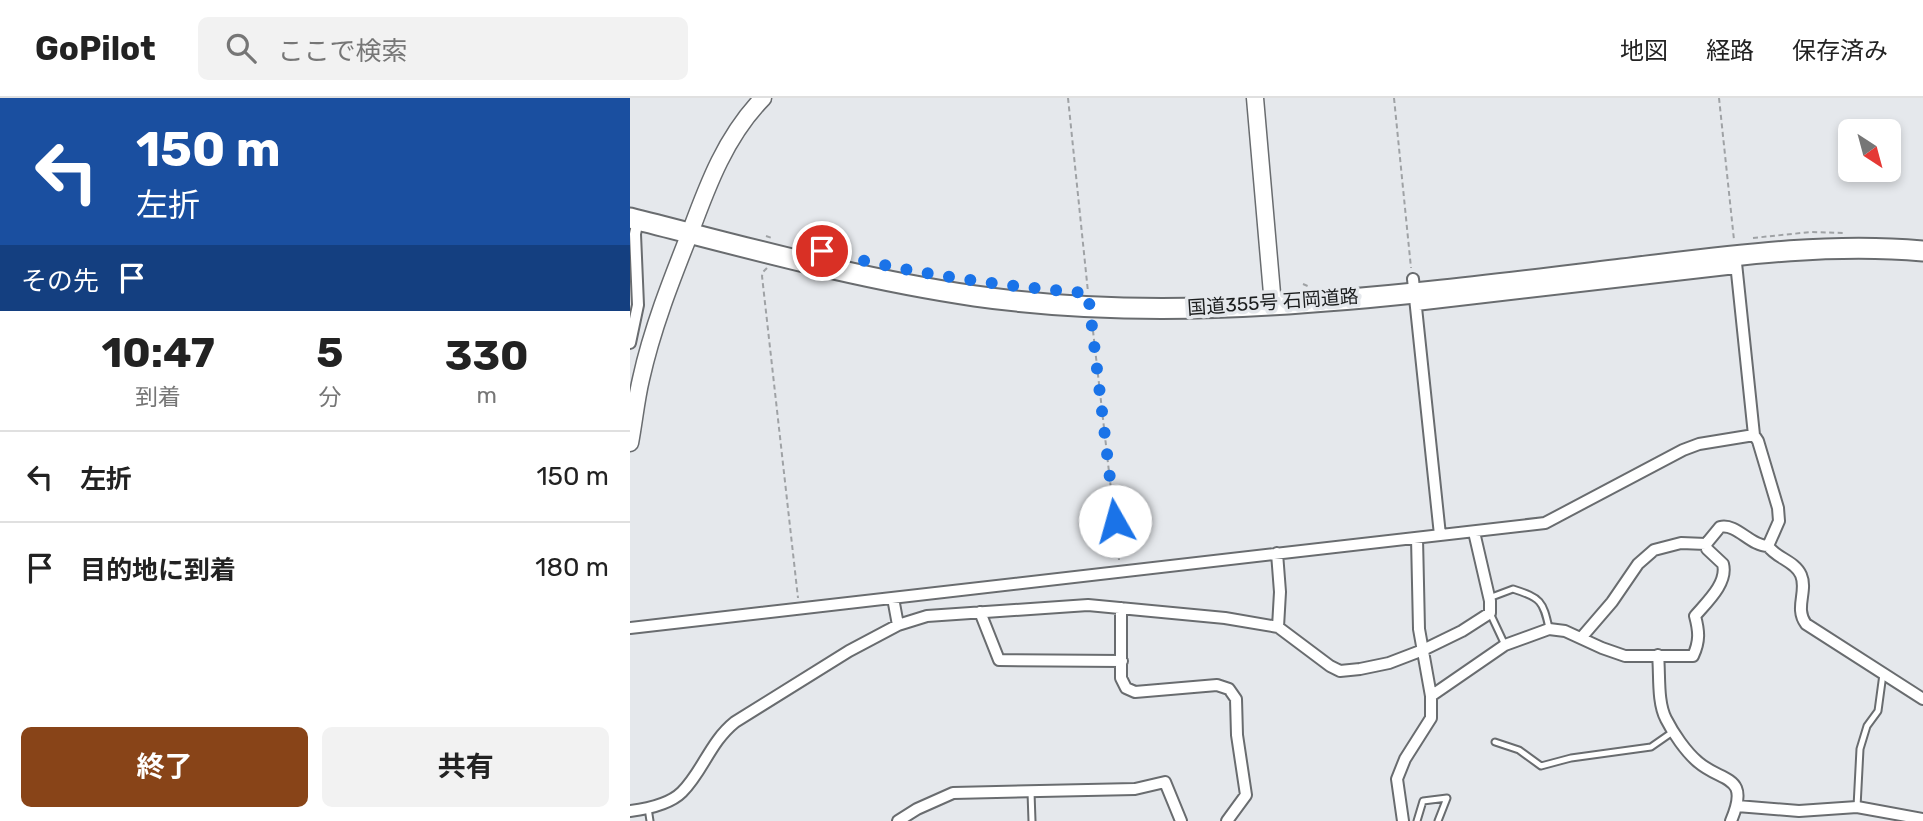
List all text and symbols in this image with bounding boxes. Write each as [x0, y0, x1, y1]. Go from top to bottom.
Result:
search box [198, 17, 688, 80]
text: GoPilot [35, 29, 156, 68]
icon: search [222, 29, 260, 67]
text: ここで検索 [278, 36, 408, 67]
text: 地図 [1620, 37, 1668, 65]
text: 経路 [1706, 37, 1754, 65]
text: 保存済み [1792, 37, 1888, 65]
north arrow [1838, 119, 1900, 182]
map controls [1838, 119, 1901, 182]
text: 150 m [136, 120, 281, 178]
icon: left [21, 126, 112, 217]
text: 左折 [136, 186, 200, 224]
pin [792, 221, 852, 281]
icon: arrive [803, 232, 841, 270]
icon: arrive [113, 259, 151, 297]
text: その先 [21, 266, 99, 297]
street label: 国道355号 石岡道路 [1187, 285, 1359, 319]
text: 10:47 [101, 328, 215, 378]
text: 5 [316, 328, 343, 378]
text: 330 [445, 331, 529, 381]
text: m [476, 381, 497, 409]
text: 到着 [135, 383, 181, 411]
text: 分 [318, 383, 341, 411]
icon: left [21, 458, 59, 496]
text: 150 m [536, 461, 609, 492]
text: 左折 [80, 464, 132, 495]
position arrow [1078, 484, 1152, 558]
icon: arrive [21, 549, 59, 587]
text: 180 m [535, 552, 609, 583]
text: 目的地に到着 [80, 555, 236, 586]
button: 終了 [21, 727, 308, 807]
button: 共有 [322, 727, 609, 807]

